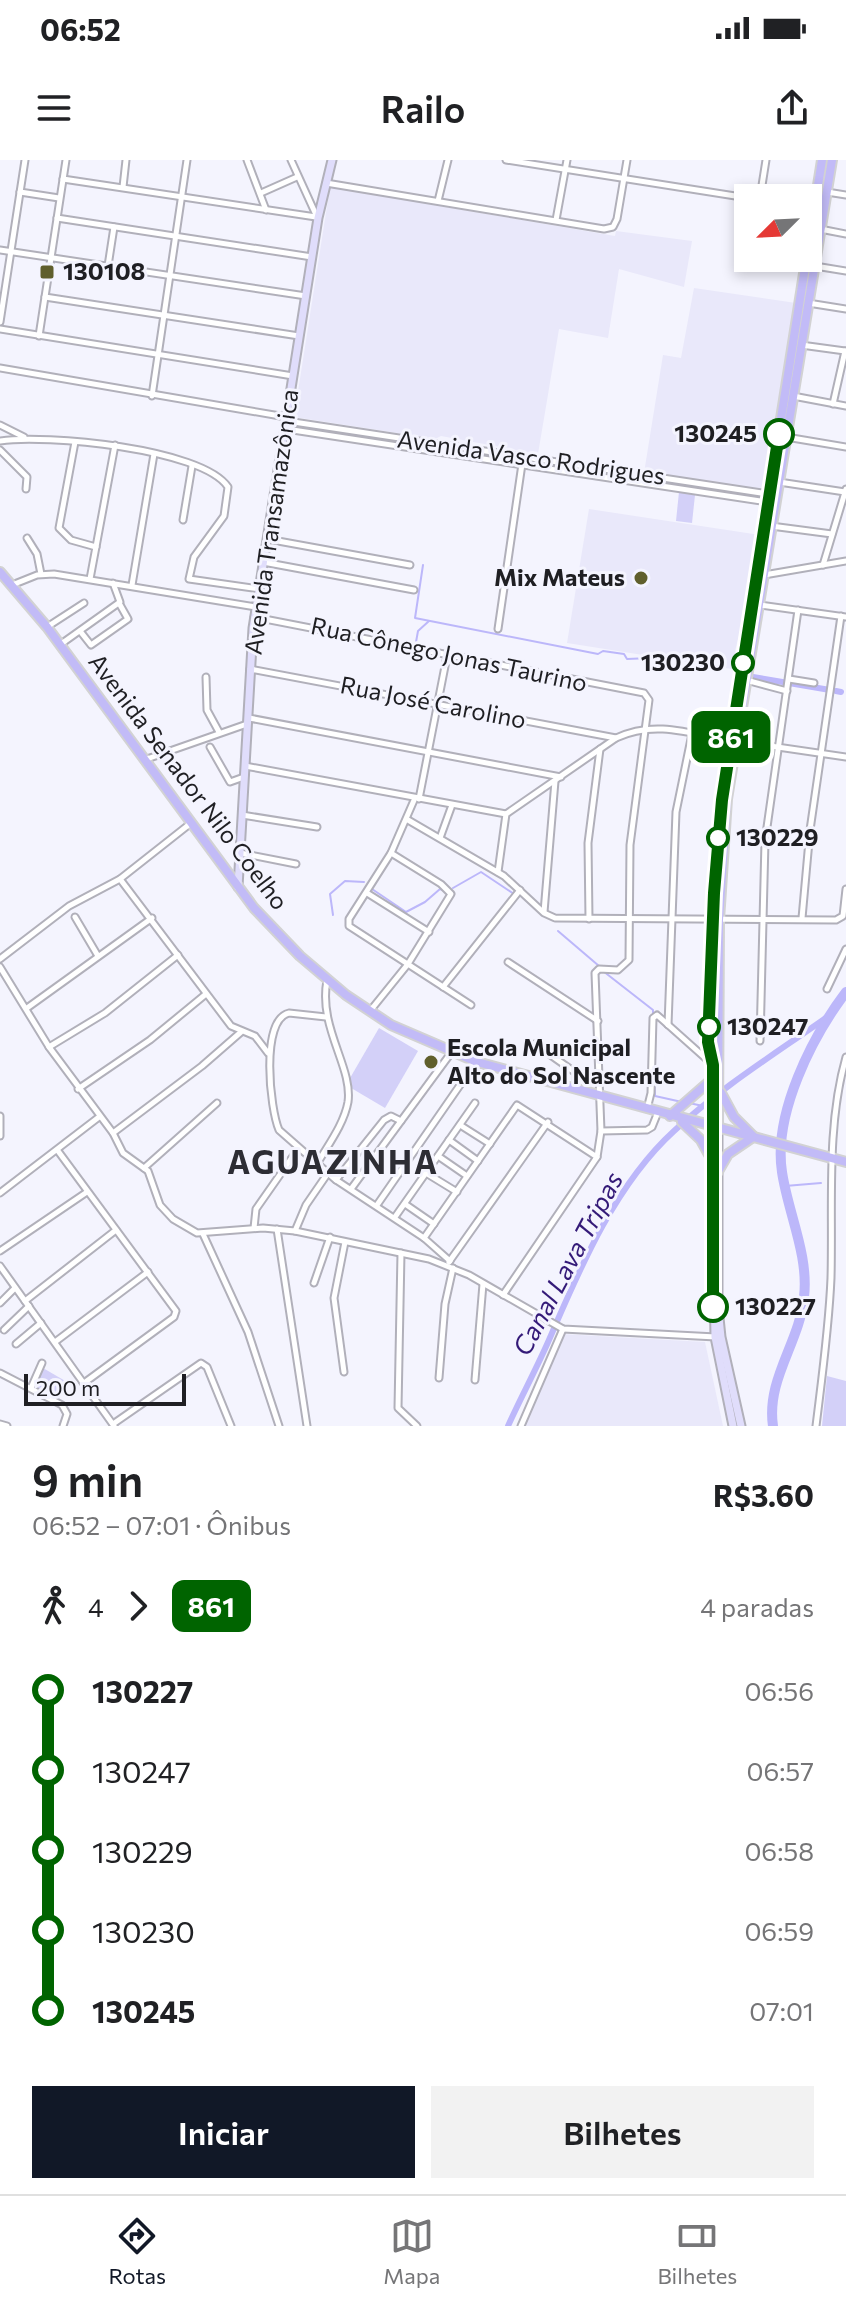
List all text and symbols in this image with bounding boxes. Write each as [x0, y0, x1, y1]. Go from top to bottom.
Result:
text: 06:52 [40, 10, 121, 47]
icon: menu [32, 86, 76, 130]
text: Railo [381, 86, 465, 130]
icon: share [770, 86, 814, 130]
north arrow [734, 184, 822, 272]
map controls [734, 184, 822, 272]
place label: 130108 [63, 256, 145, 285]
marker: 130108 [38, 263, 56, 281]
street label: Avenida Transamazônica [238, 387, 304, 656]
place label: 130245 [674, 418, 757, 447]
marker: 130245 [764, 419, 794, 449]
street label: Avenida Vasco Rodrigues [396, 423, 667, 490]
place label: Mix Mateus [494, 562, 625, 591]
marker: Mix Mateus [632, 569, 650, 587]
street label: Rua Cônego Jonas Taurino [309, 610, 590, 697]
street label: Avenida Senador Nilo Coelho [83, 647, 295, 915]
place label: 130230 [641, 647, 725, 676]
marker: 130230 [732, 652, 754, 674]
street label: Rua José Carolino [338, 669, 529, 734]
line badge: 861 [685, 711, 777, 763]
text: 861 [707, 720, 755, 754]
place label: 130229 [736, 822, 819, 851]
marker: 130229 [707, 827, 729, 849]
place label: 130247 [727, 1011, 808, 1040]
marker: 130247 [698, 1016, 720, 1038]
place label: Escola Municipal Alto do Sol Nascente [447, 1032, 675, 1089]
marker: Escola Municipal Alto do Sol Nascente [422, 1053, 440, 1071]
district label: AGUAZINHA [227, 1141, 439, 1181]
water label: Canal Lava Tripas [505, 1166, 628, 1360]
place label: 130227 [735, 1291, 816, 1320]
marker: 130227 [698, 1292, 728, 1322]
scale bar [24, 1370, 186, 1406]
text: 200 m [36, 1374, 100, 1401]
text: 9 min [32, 1452, 143, 1506]
text: R$3.60 [713, 1476, 814, 1513]
text: 06:52 – 07:01 · Ônibus [32, 1509, 291, 1540]
icon: walk [32, 1584, 76, 1628]
icon: forward [116, 1584, 160, 1628]
text: 861 [188, 1589, 235, 1623]
text: 4 [88, 1591, 104, 1622]
text: 4 paradas [700, 1591, 814, 1622]
text: 130227 [92, 1672, 193, 1709]
text: 06:56 [744, 1675, 814, 1706]
text: 130247 [92, 1752, 191, 1789]
text: 06:57 [746, 1755, 814, 1786]
text: 130229 [92, 1832, 193, 1869]
text: 06:58 [744, 1835, 814, 1866]
text: 130230 [92, 1912, 195, 1949]
text: 06:59 [744, 1915, 814, 1946]
text: 130245 [92, 1992, 195, 2029]
text: 07:01 [749, 1995, 814, 2026]
button: Iniciar [32, 2086, 415, 2178]
button: Bilhetes [431, 2086, 814, 2178]
tab: Rotas [109, 2214, 166, 2289]
tab: Mapa [383, 2214, 440, 2289]
tab: Bilhetes [657, 2214, 737, 2289]

